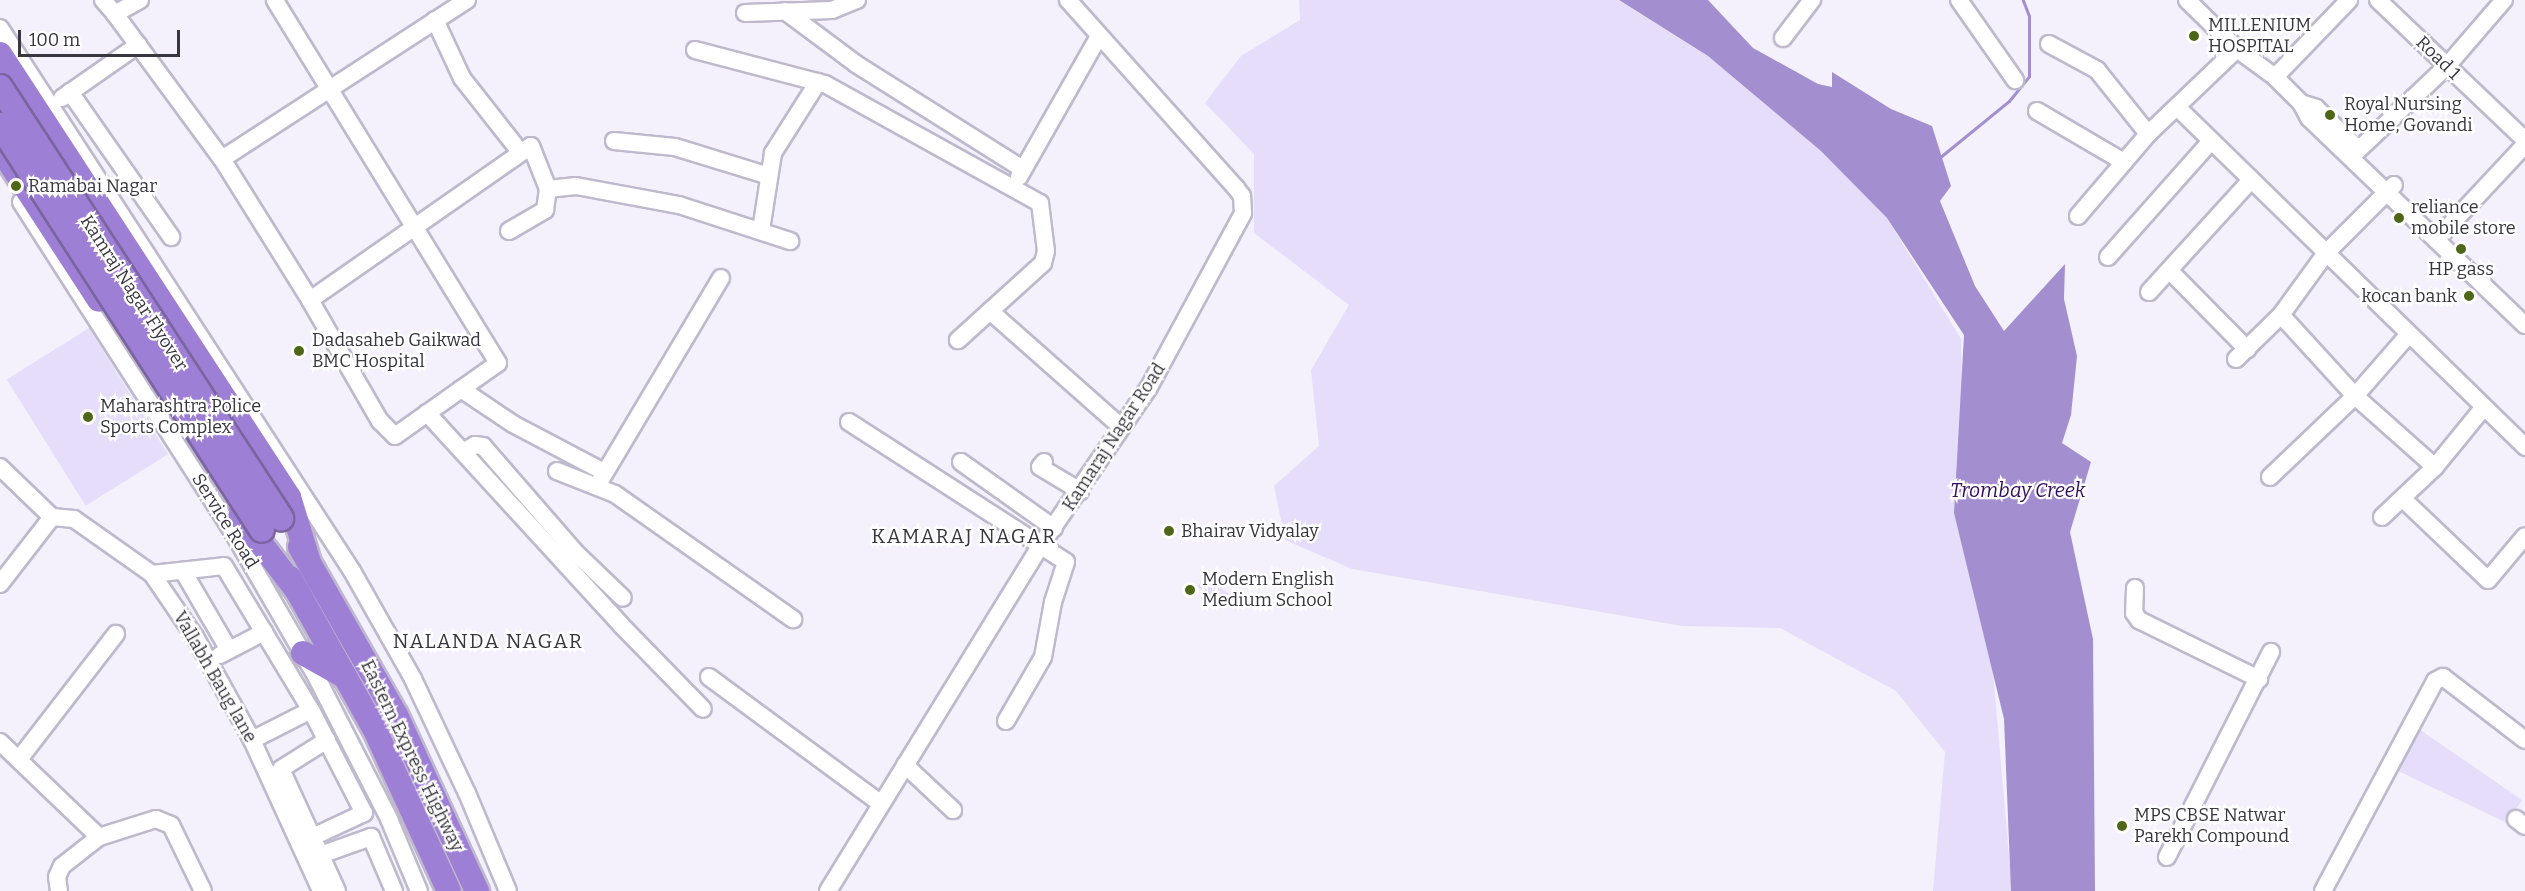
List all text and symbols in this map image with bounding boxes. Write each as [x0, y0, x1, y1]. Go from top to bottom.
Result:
place label: MILLENIUM HOSPITAL [2208, 15, 2311, 57]
scale bar [21, 18, 183, 56]
marker: MILLENIUM HOSPITAL [2185, 27, 2203, 45]
text: 100 m [29, 29, 80, 51]
street label: Road 1 [2411, 32, 2465, 84]
place label: Royal Nursing Home, Govandi [2344, 94, 2473, 136]
marker: Royal Nursing Home, Govandi [2321, 106, 2339, 124]
place label: Ramabai Nagar [28, 175, 157, 197]
marker: Ramabai Nagar [9, 179, 23, 193]
place label: reliance mobile store [2411, 197, 2516, 240]
street label: Kamraj Nagar Flyover [76, 211, 192, 375]
marker: reliance mobile store [2392, 211, 2406, 225]
marker: HP gass [2454, 242, 2468, 256]
place label: HP gass [2428, 258, 2494, 280]
place label: kocan bank [2361, 285, 2457, 307]
marker: kocan bank [2462, 289, 2476, 303]
place label: Dadasaheb Gaikwad BMC Hospital [312, 330, 481, 372]
marker: Dadasaheb Gaikwad BMC Hospital [290, 342, 308, 360]
street label: Kamaraj Nagar Road [1058, 359, 1170, 515]
place label: Maharashtra Police Sports Complex [100, 396, 261, 438]
marker: Maharashtra Police Sports Complex [81, 410, 95, 424]
street label: Service Road [187, 470, 263, 572]
water label: Trombay Creek [1950, 478, 2086, 502]
place label: Bhairav Vidyalay [1181, 520, 1319, 542]
district label: KAMARAJ NAGAR [871, 524, 1057, 548]
marker: Bhairav Vidyalay [1162, 524, 1176, 538]
place label: Modern English Medium School [1202, 569, 1334, 612]
marker: Modern English Medium School [1183, 583, 1197, 597]
street label: Vallabh Baug lane [169, 608, 261, 746]
district label: NALANDA NAGAR [393, 629, 583, 653]
street label: Eastern Express Highway [356, 657, 468, 855]
place label: MPS CBSE Natwar Parekh Compound [2134, 805, 2289, 848]
marker: MPS CBSE Natwar Parekh Compound [2115, 819, 2129, 833]

